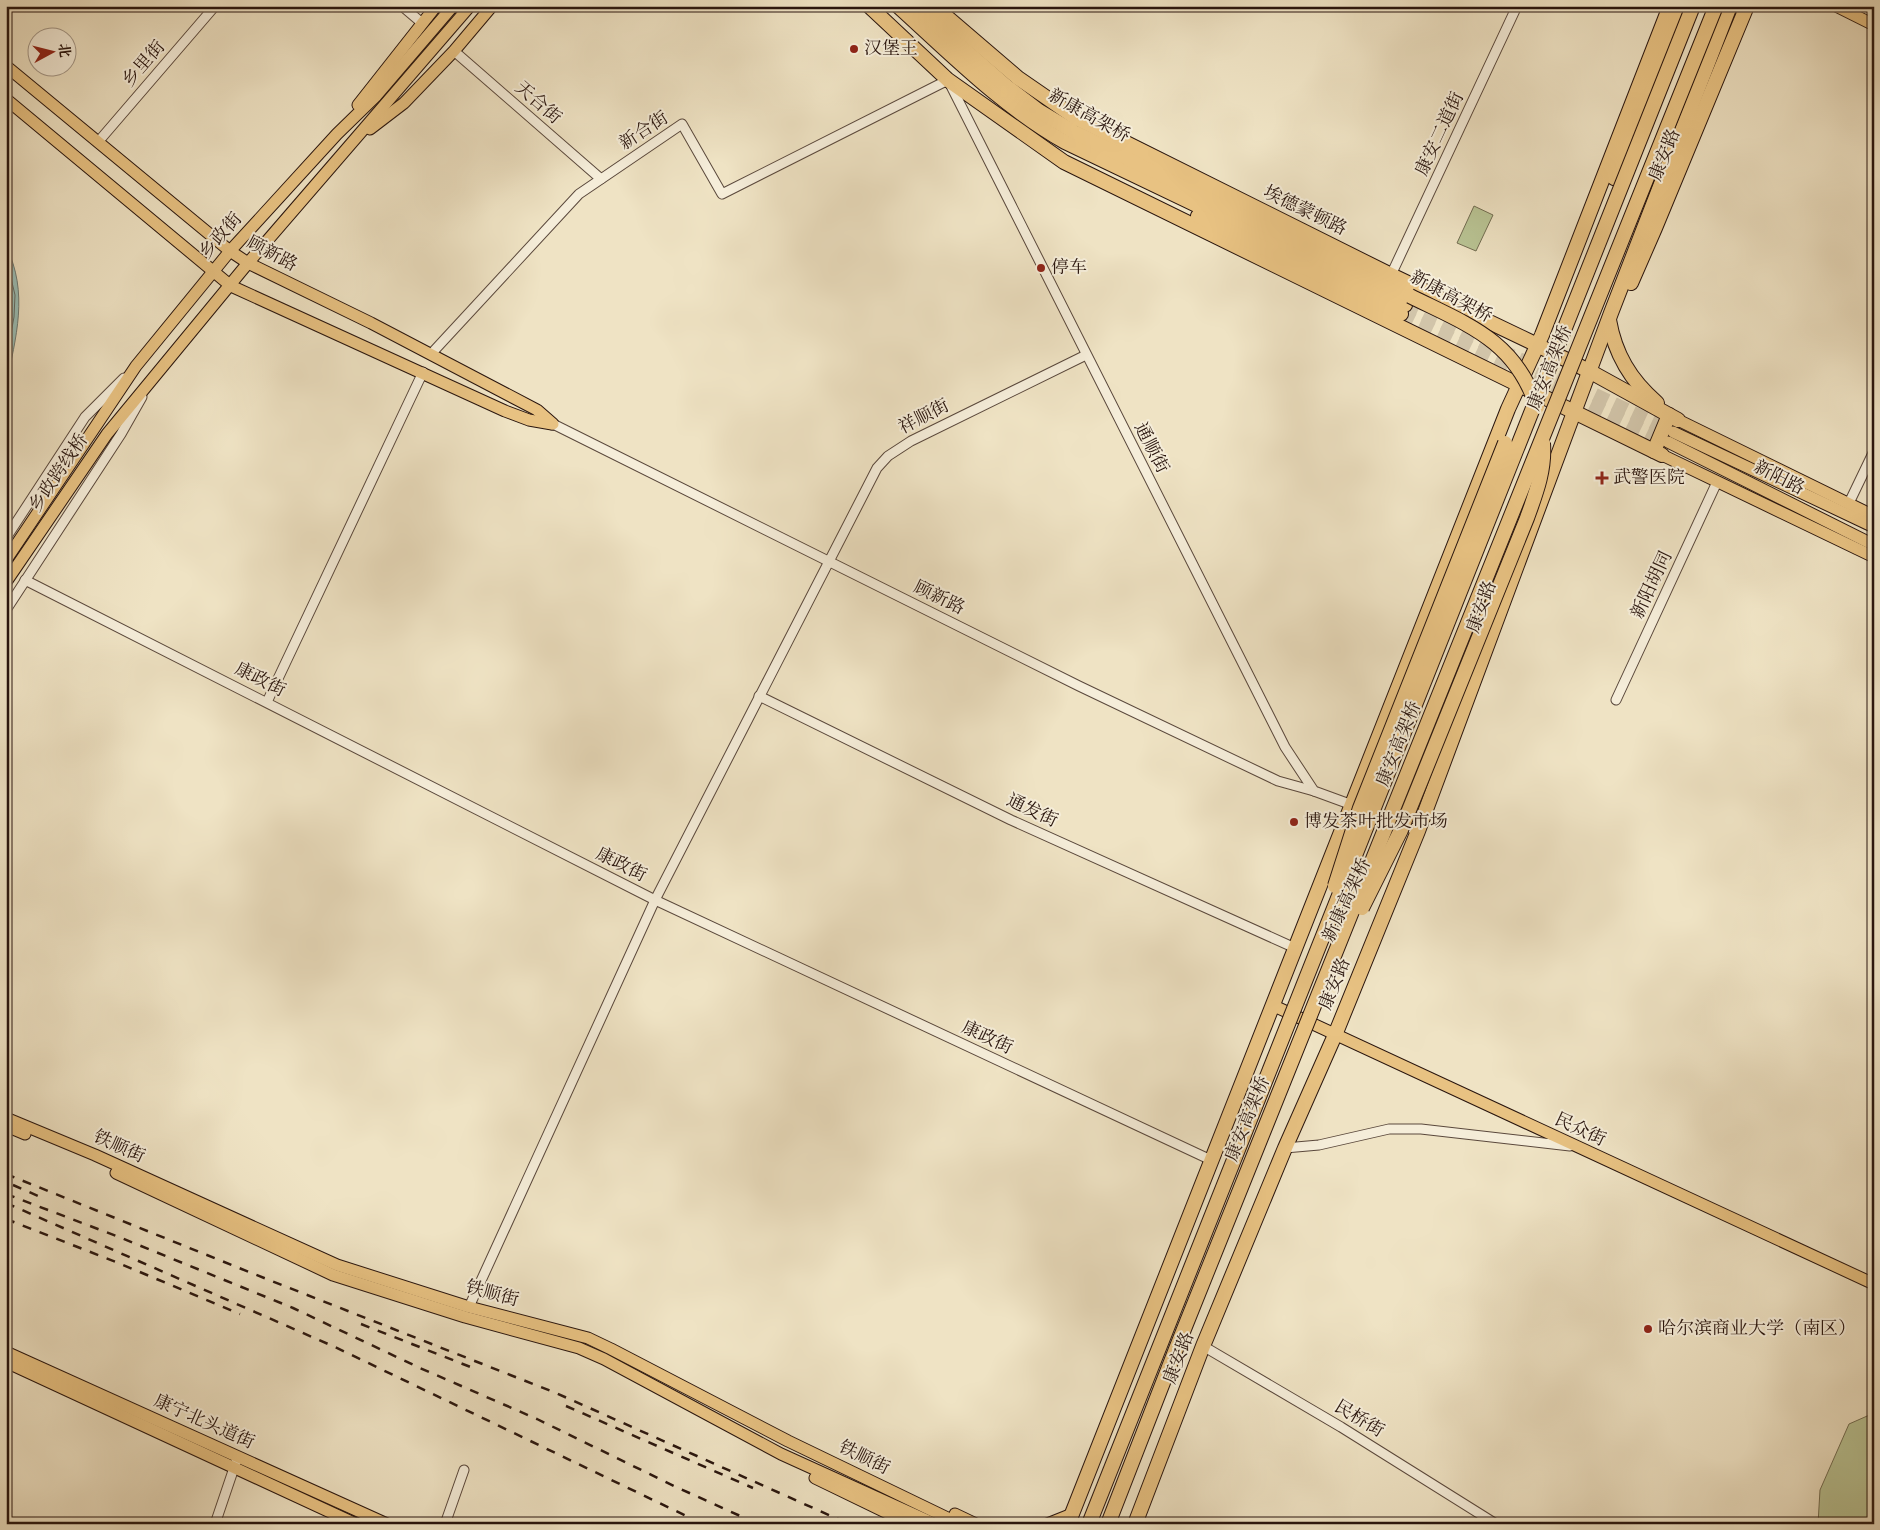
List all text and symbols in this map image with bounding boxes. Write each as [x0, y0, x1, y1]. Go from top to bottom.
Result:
north arrow [28, 28, 78, 78]
street label: 乡里街 [118, 36, 170, 92]
place label: 汉堡王 [864, 38, 918, 60]
text: 北 [54, 42, 74, 59]
marker: 汉堡王 [848, 43, 860, 55]
street label: 天合街 [510, 77, 566, 129]
street label: 新康高架桥 [1044, 85, 1134, 147]
street label: 康安二道街 [1411, 89, 1469, 179]
street label: 新合街 [615, 107, 673, 155]
street label: 康安路 [1645, 126, 1685, 184]
street label: 埃德蒙顿路 [1260, 181, 1350, 241]
street label: 乡政街 [195, 208, 247, 264]
street label: 顾新路 [243, 232, 301, 276]
place label: 停车 [1051, 257, 1087, 279]
marker: 停车 [1035, 262, 1047, 274]
street label: 新康高架桥 [1406, 266, 1496, 328]
street label: 康安高架桥 [1523, 322, 1577, 414]
street label: 祥顺街 [895, 395, 953, 439]
street label: 通顺街 [1129, 419, 1173, 477]
street label: 乡政跨线桥 [25, 430, 93, 516]
street label: 新阳路 [1750, 456, 1808, 500]
place label: 武警医院 [1613, 467, 1685, 489]
marker: 武警医院 [1595, 471, 1609, 485]
street label: 新阳胡同 [1627, 548, 1677, 622]
street label: 顾新路 [910, 576, 968, 620]
street label: 康安路 [1462, 578, 1502, 636]
street label: 康政街 [231, 658, 289, 702]
street label: 康安高架桥 [1372, 698, 1426, 790]
street label: 通发街 [1003, 790, 1061, 832]
place label: 博发茶叶批发市场 [1304, 811, 1448, 833]
marker: 博发茶叶批发市场 [1288, 816, 1300, 828]
street label: 康政街 [592, 843, 650, 887]
street label: 新康高架桥 [1318, 855, 1376, 945]
street label: 康安路 [1315, 955, 1355, 1013]
street label: 康政街 [958, 1017, 1016, 1059]
street label: 康安高架桥 [1221, 1073, 1275, 1165]
street label: 民众街 [1551, 1109, 1609, 1151]
street label: 铁顺街 [90, 1126, 148, 1168]
street label: 铁顺街 [463, 1276, 521, 1312]
place label: 哈尔滨商业大学（南区） [1658, 1318, 1856, 1340]
marker: 哈尔滨商业大学（南区） [1642, 1323, 1654, 1335]
street label: 康安路 [1159, 1329, 1199, 1387]
street label: 康宁北头道街 [150, 1390, 258, 1454]
street label: 民桥街 [1330, 1396, 1388, 1442]
street label: 铁顺街 [835, 1436, 893, 1480]

